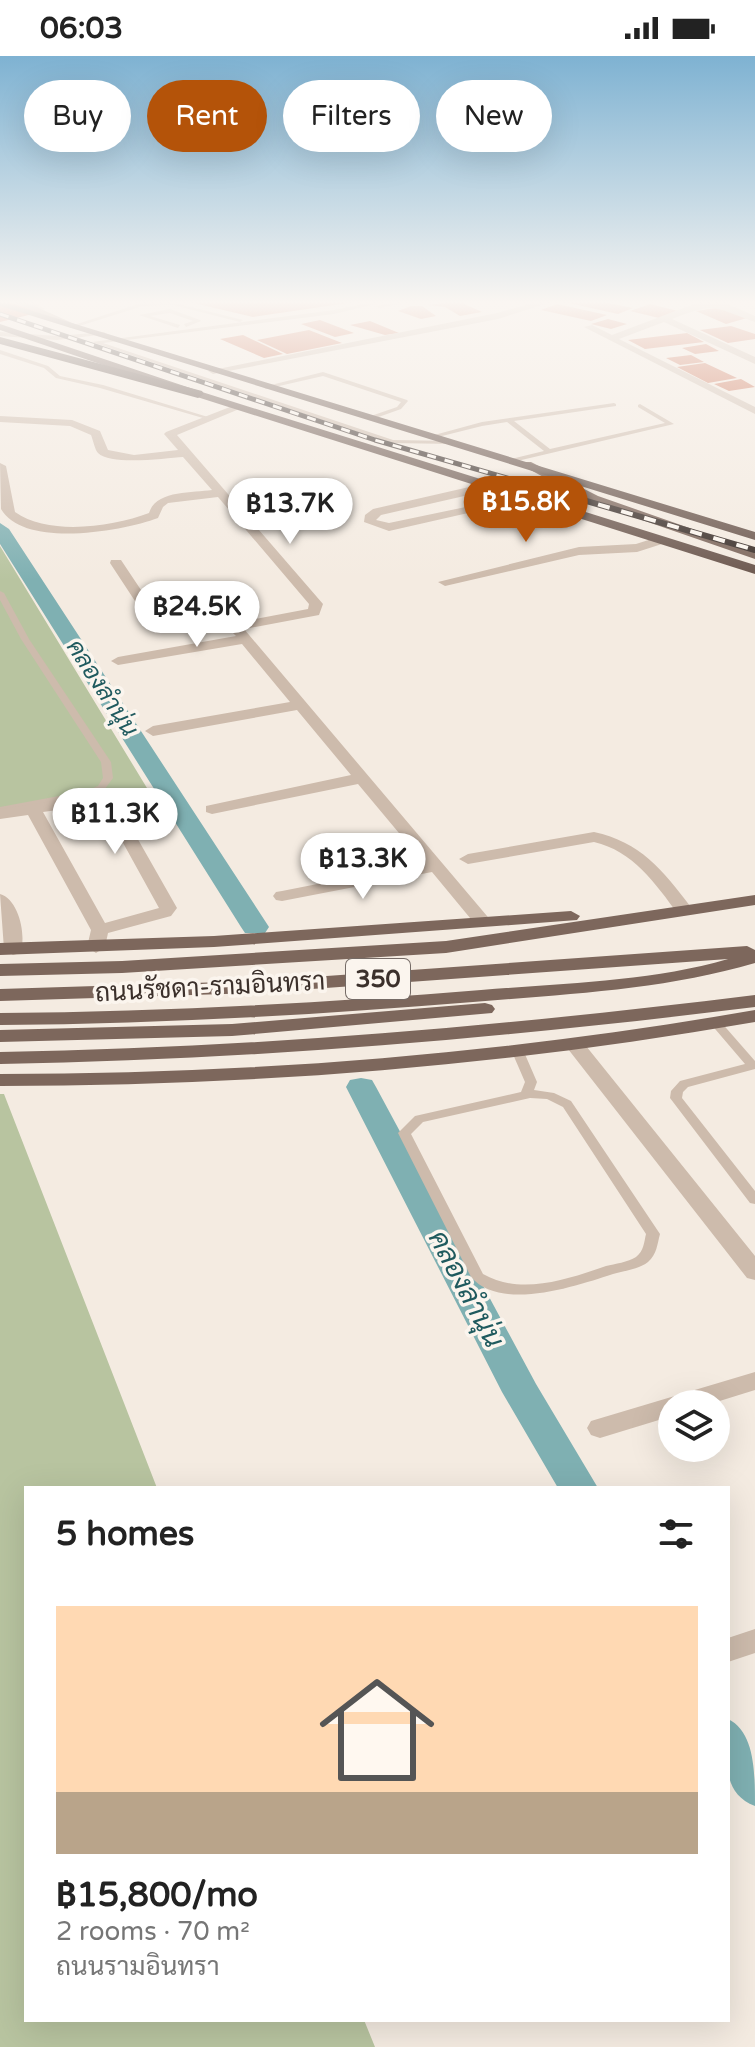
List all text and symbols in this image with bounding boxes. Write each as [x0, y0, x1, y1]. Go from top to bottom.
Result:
text: 06:03 [40, 10, 123, 47]
chip: Buy [24, 80, 131, 152]
chip: Rent [147, 80, 267, 152]
chip: Filters [283, 80, 420, 152]
chip: New [436, 80, 552, 152]
pin: ฿15.8K [461, 476, 591, 544]
pin: ฿13.7K [225, 478, 355, 546]
text: ฿15.8K [482, 486, 570, 517]
text: ฿13.7K [246, 488, 334, 519]
pin: ฿24.5K [132, 581, 262, 649]
text: ฿24.5K [153, 591, 241, 622]
water label: คลองลำนุ่น [59, 634, 144, 742]
pin: ฿11.3K [50, 788, 180, 856]
text: ฿11.3K [71, 798, 159, 829]
pin: ฿13.3K [298, 833, 428, 901]
text: ฿13.3K [319, 843, 407, 874]
road number: 350 [346, 959, 410, 999]
street label: ถนนรัชดา-รามอินทรา [94, 964, 326, 1009]
water label: คลองลำนุ่น [419, 1224, 512, 1354]
map controls [658, 1390, 730, 1462]
button: layers [658, 1390, 730, 1462]
icon: filters [654, 1512, 698, 1556]
text: 5 homes [56, 1514, 194, 1555]
icon: home [305, 1658, 449, 1802]
text: ฿15,800/mo [56, 1875, 258, 1916]
text: 2 rooms · 70 m² [56, 1916, 250, 1947]
text: ถนนรามอินทรา [56, 1951, 220, 1982]

